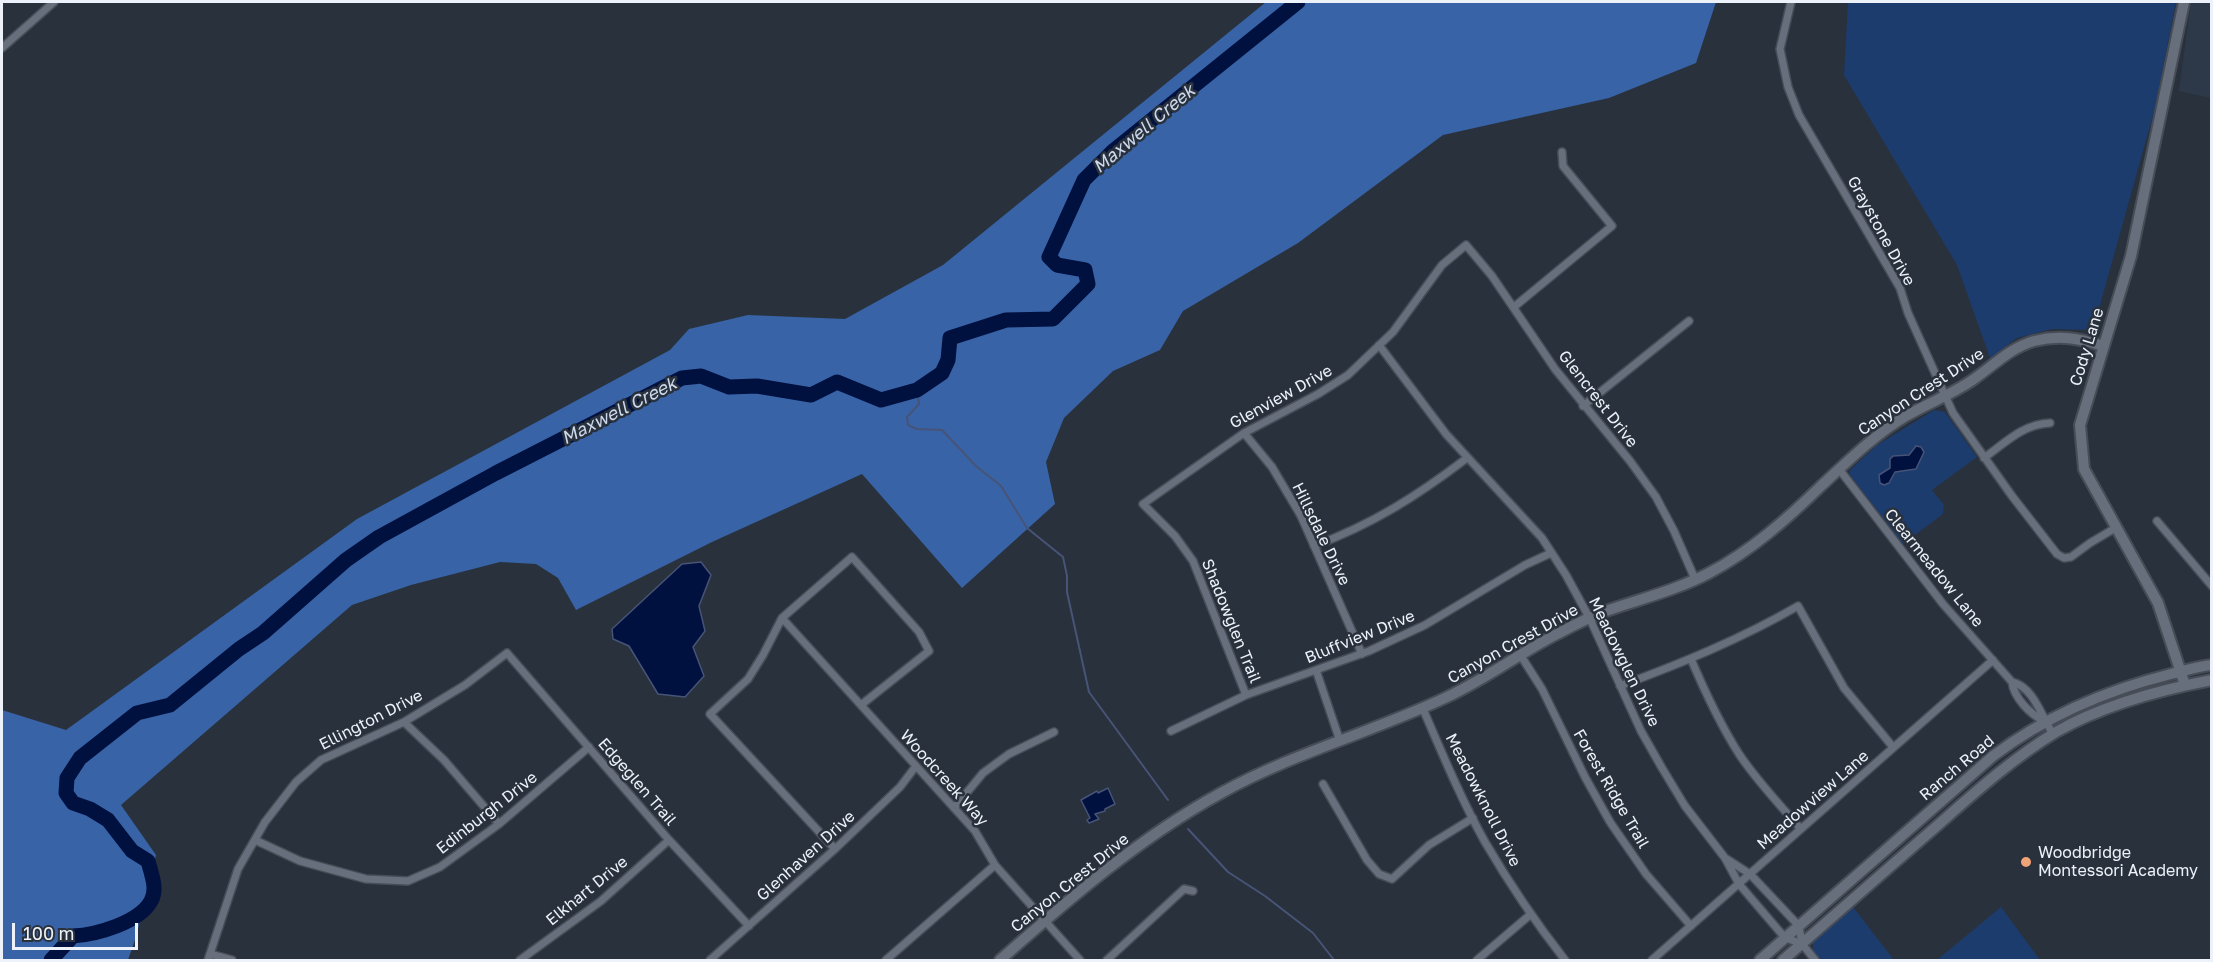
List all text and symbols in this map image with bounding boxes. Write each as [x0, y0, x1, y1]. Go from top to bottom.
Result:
water label: Maxwell Creek [1089, 80, 1199, 178]
street label: Graystone Drive [1843, 173, 1919, 289]
street label: Cody Lane [2066, 306, 2108, 388]
street label: Canyon Crest Drive [1854, 344, 1988, 440]
street label: Glencrest Drive [1554, 347, 1642, 451]
street label: Glenview Drive [1226, 361, 1336, 433]
water label: Maxwell Creek [558, 373, 680, 449]
street label: Hillsdale Drive [1288, 479, 1354, 589]
street label: Clearmeadow Lane [1880, 505, 1988, 631]
street label: Shadowglen Trail [1197, 556, 1265, 686]
street label: Meadowglen Drive [1584, 594, 1664, 730]
street label: Canyon Crest Drive [1444, 600, 1582, 688]
street label: Bluffview Drive [1302, 606, 1418, 668]
street label: Ellington Drive [316, 686, 426, 754]
street label: Woodcreek Way [896, 726, 992, 830]
street label: Forest Ridge Trail [1569, 726, 1653, 852]
street label: Meadowknoll Drive [1441, 730, 1525, 870]
street label: Ranch Road [1916, 731, 1998, 805]
street label: Edgeglen Trail [594, 734, 680, 830]
street label: Meadowview Lane [1753, 746, 1873, 854]
street label: Edinburgh Drive [433, 768, 541, 858]
street label: Glenhaven Drive [753, 807, 859, 905]
street label: Canyon Crest Drive [1007, 830, 1133, 936]
place label: Woodbridge Montessori Academy [2038, 843, 2198, 881]
street label: Elkhart Drive [542, 852, 632, 930]
marker: Woodbridge Montessori Academy [2019, 855, 2033, 869]
scale bar [15, 911, 141, 949]
text: 100 m [23, 922, 74, 944]

